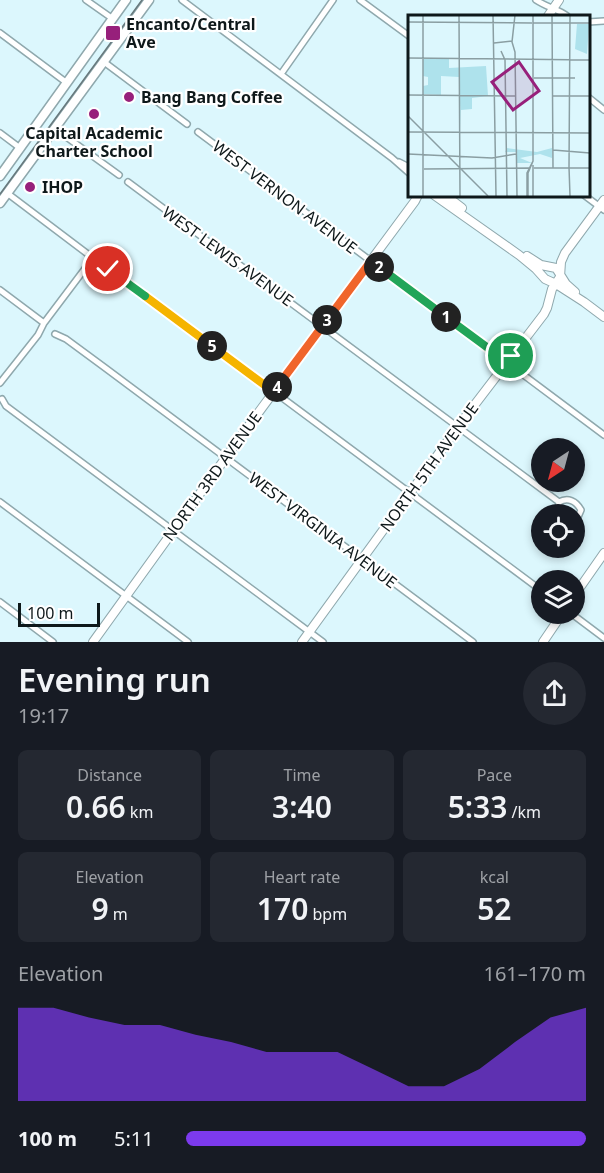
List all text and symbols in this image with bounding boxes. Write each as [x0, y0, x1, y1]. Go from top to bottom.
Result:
place label: Encanto/Central Ave [126, 13, 256, 53]
inset map [408, 15, 589, 196]
marker: Encanto/Central Ave [104, 24, 122, 42]
place label: Bang Bang Coffee [141, 86, 283, 108]
marker: Bang Bang Coffee [122, 90, 136, 104]
marker: Capital Academic Charter School [87, 107, 101, 121]
place label: Capital Academic Charter School [25, 122, 163, 162]
street label: WEST VERNON AVENUE [208, 135, 362, 259]
place label: IHOP [42, 176, 83, 198]
marker: IHOP [23, 180, 37, 194]
street label: WEST LEWIS AVENUE [158, 201, 298, 311]
pin [82, 243, 133, 294]
icon: check [91, 252, 124, 285]
pin: 2 [364, 252, 394, 282]
text: 2 [374, 256, 384, 278]
pin: 1 [431, 302, 461, 332]
pin: 3 [312, 305, 342, 335]
text: 1 [441, 306, 451, 328]
text: 3 [322, 309, 332, 331]
pin [485, 330, 536, 381]
pin: 5 [197, 331, 227, 361]
text: 5 [207, 335, 217, 357]
icon: arrive [494, 339, 527, 372]
pin: 4 [262, 372, 292, 402]
text: 4 [272, 376, 282, 398]
street label: NORTH 5TH AVENUE [375, 398, 483, 536]
street label: NORTH 3RD AVENUE [157, 407, 267, 545]
north arrow [531, 438, 585, 492]
map controls [531, 438, 585, 624]
street label: WEST VIRGINIA AVENUE [244, 467, 402, 593]
button: locate [531, 504, 585, 558]
button: layers [531, 570, 585, 624]
scale bar [18, 600, 100, 628]
text: 100 m [27, 602, 74, 624]
text: Evening run [18, 657, 211, 702]
button: share [523, 662, 586, 725]
text: 19:17 [18, 702, 69, 729]
text: Distance [77, 764, 142, 786]
text: Time [283, 764, 321, 786]
text: Pace [477, 764, 512, 786]
text: 0.66 [66, 786, 126, 827]
text: 3:40 [272, 786, 332, 827]
text: 5:33 [448, 786, 507, 827]
text: km [126, 801, 153, 823]
text: /km [507, 801, 541, 823]
text: Elevation [76, 866, 144, 888]
text: Heart rate [264, 866, 340, 888]
text: kcal [480, 866, 509, 888]
text: 9 [92, 888, 109, 929]
text: 170 [257, 888, 308, 929]
text: 52 [477, 888, 511, 929]
text: m [109, 903, 128, 925]
text: bpm [308, 903, 347, 925]
text: Elevation [18, 960, 103, 987]
text: 161–170 m [483, 960, 586, 987]
text: 100 m [18, 1125, 77, 1152]
text: 5:11 [114, 1125, 154, 1152]

